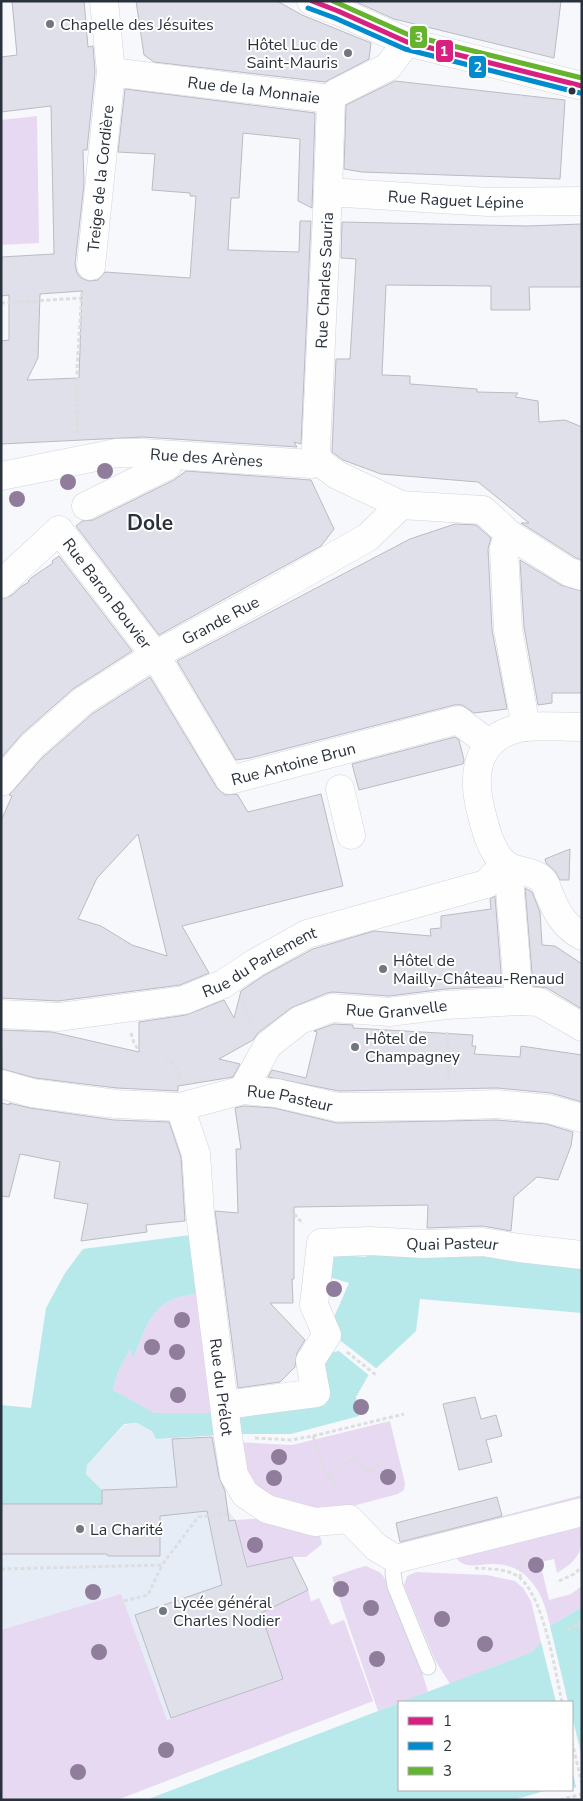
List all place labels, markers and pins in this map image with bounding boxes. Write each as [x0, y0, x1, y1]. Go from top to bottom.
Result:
place label: Chapelle des Jésuites [60, 14, 214, 36]
marker: Chapelle des Jésuites [44, 18, 56, 30]
place label: Hôtel Luc de Saint-Mauris [246, 34, 338, 74]
marker: Hôtel Luc de Saint-Mauris [342, 47, 354, 59]
unlabelled marker [567, 86, 577, 96]
place label: Hôtel de Mailly-Château-Renaud [393, 950, 564, 990]
marker: Hôtel de Mailly-Château-Renaud [377, 963, 389, 975]
place label: Hôtel de Champagney [365, 1028, 461, 1068]
marker: Hôtel de Champagney [349, 1041, 361, 1053]
place label: La Charité [90, 1519, 163, 1541]
marker: La Charité [74, 1523, 86, 1535]
place label: Lycée général Charles Nodier [173, 1592, 280, 1632]
marker: Lycée général Charles Nodier [157, 1605, 169, 1617]

